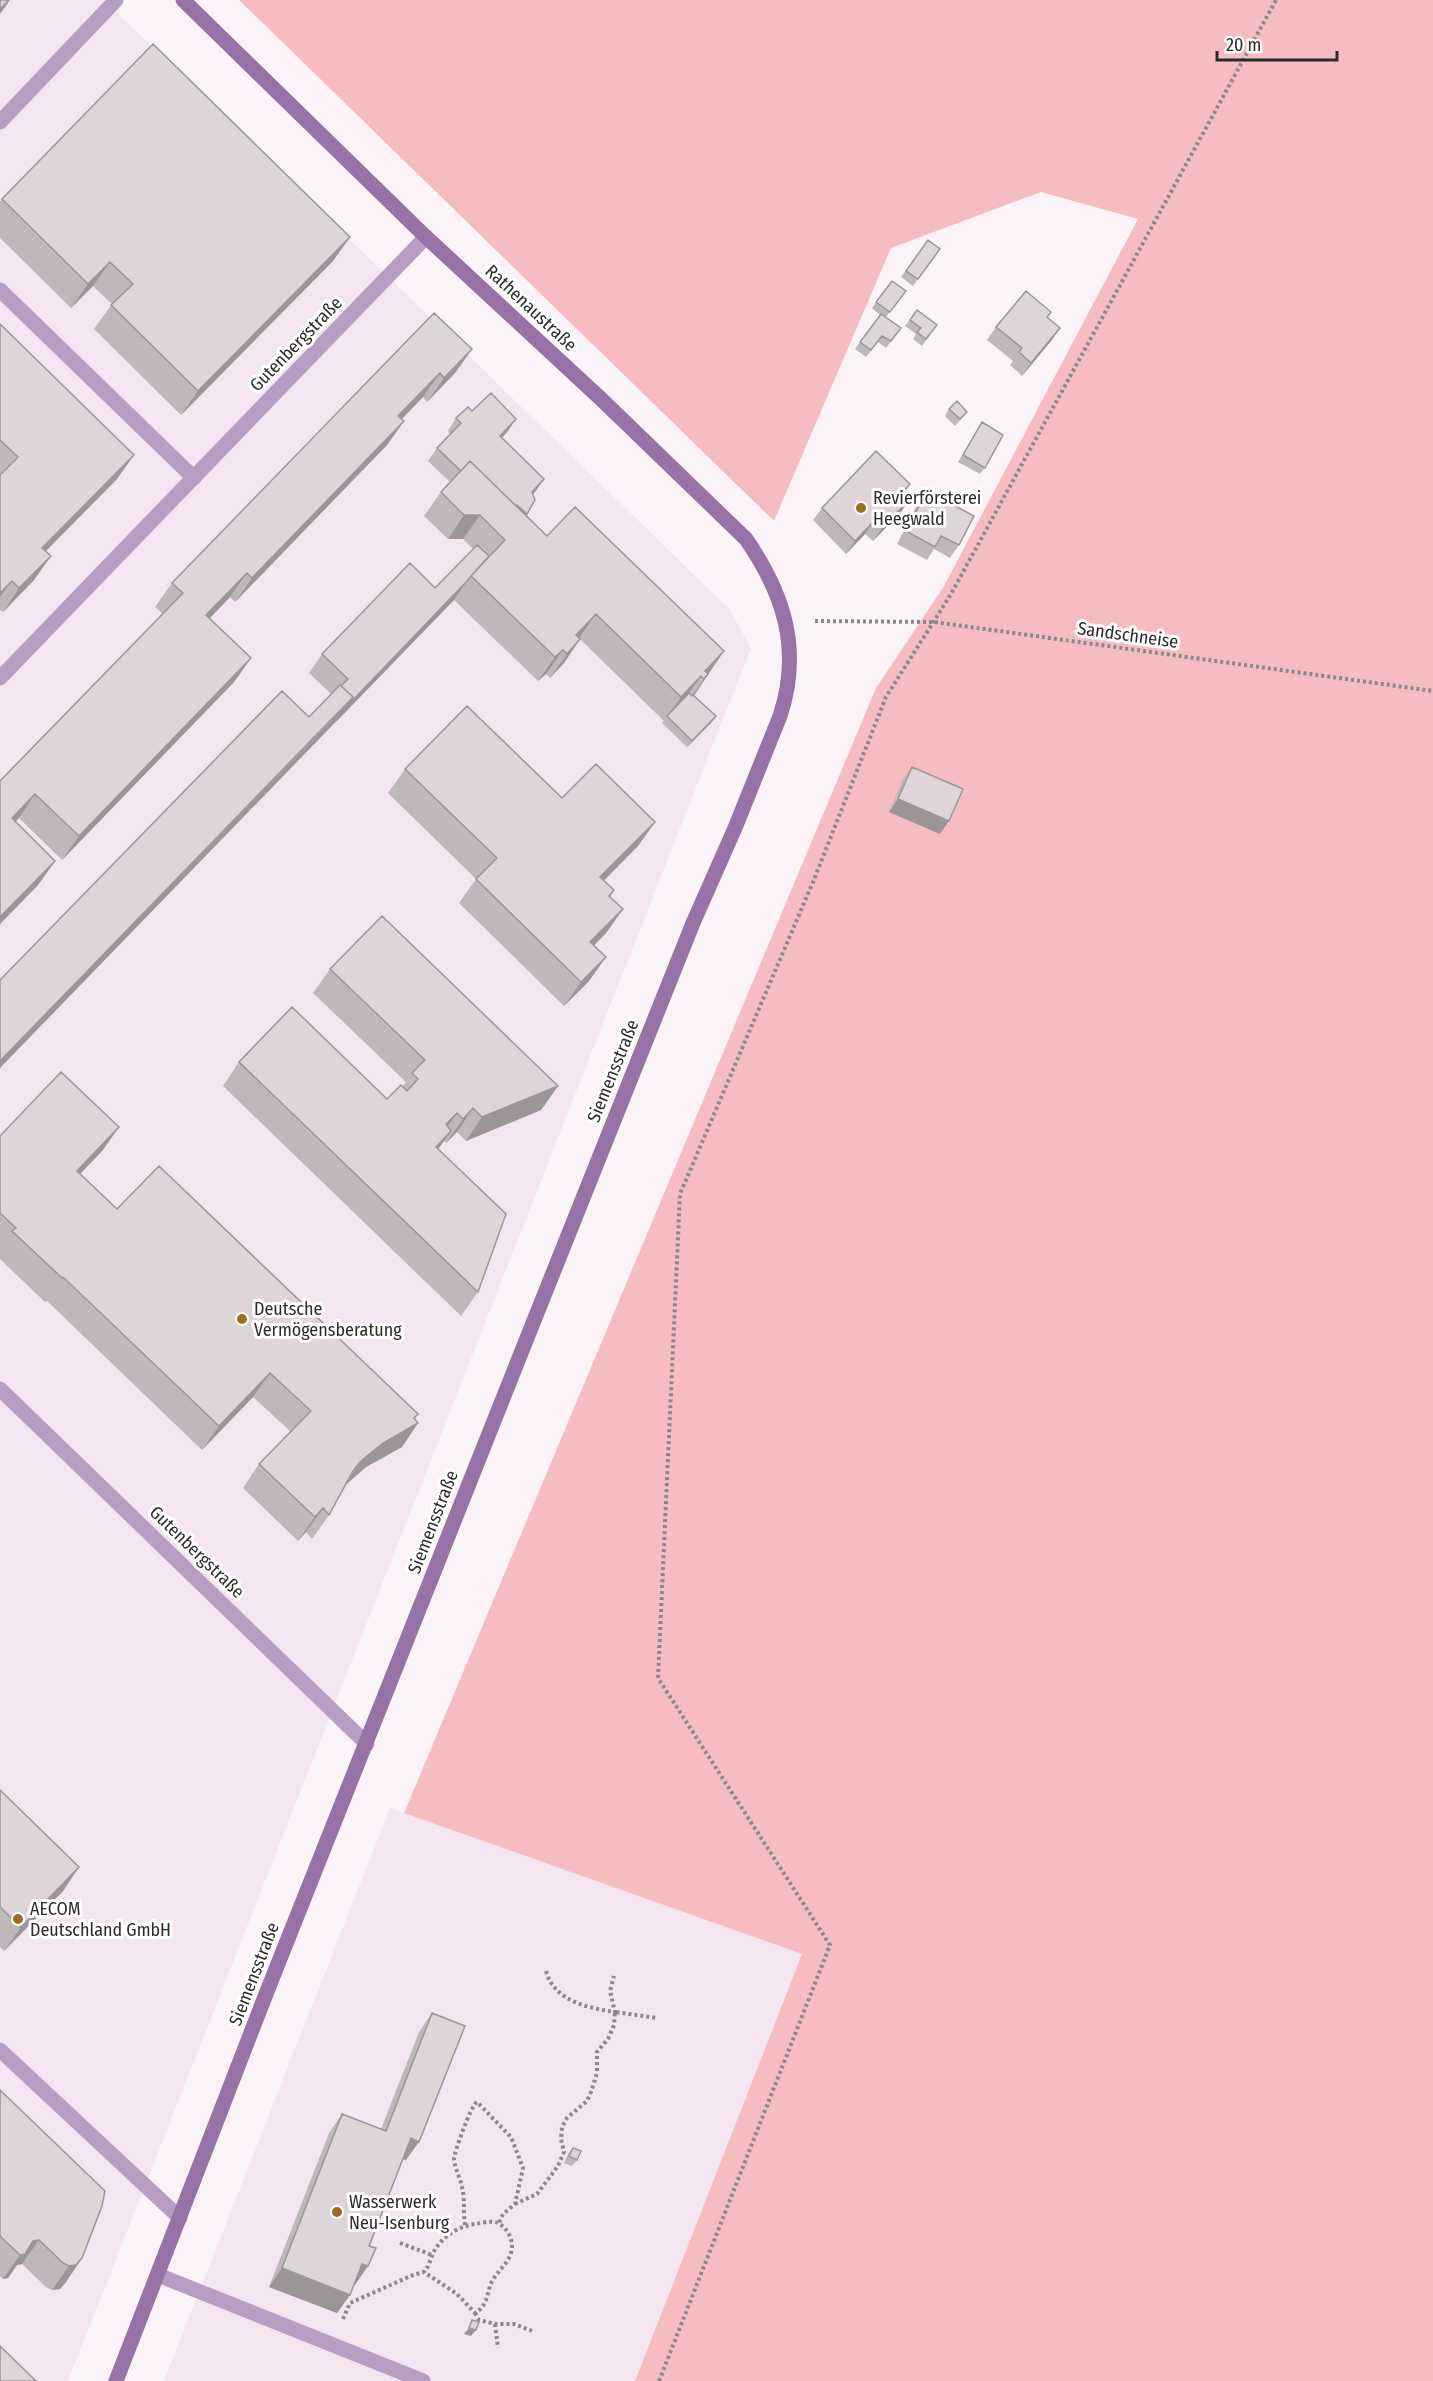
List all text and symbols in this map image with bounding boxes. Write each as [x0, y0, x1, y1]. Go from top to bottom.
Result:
scale bar [1217, 24, 1337, 62]
text: 20 m [1226, 34, 1261, 56]
street label: Rathenaustraße [481, 260, 581, 356]
street label: Gutenbergstraße [245, 292, 347, 396]
place label: Revierförsterei Heegwald [873, 487, 981, 530]
marker: Revierförsterei Heegwald [854, 501, 868, 515]
street label: Sandschneise [1076, 617, 1180, 653]
street label: Siemensstraße [582, 1016, 644, 1126]
place label: Deutsche Vermögensberatung [254, 1298, 402, 1341]
marker: Deutsche Vermögensberatung [235, 1312, 249, 1326]
street label: Siemensstraße [403, 1467, 463, 1577]
street label: Gutenbergstraße [145, 1501, 249, 1603]
place label: AECOM Deutschland GmbH [30, 1898, 171, 1941]
marker: AECOM Deutschland GmbH [11, 1912, 25, 1926]
street label: Siemensstraße [224, 1919, 284, 2029]
place label: Wasserwerk Neu-Isenburg [349, 2191, 450, 2234]
marker: Wasserwerk Neu-Isenburg [330, 2205, 344, 2219]

